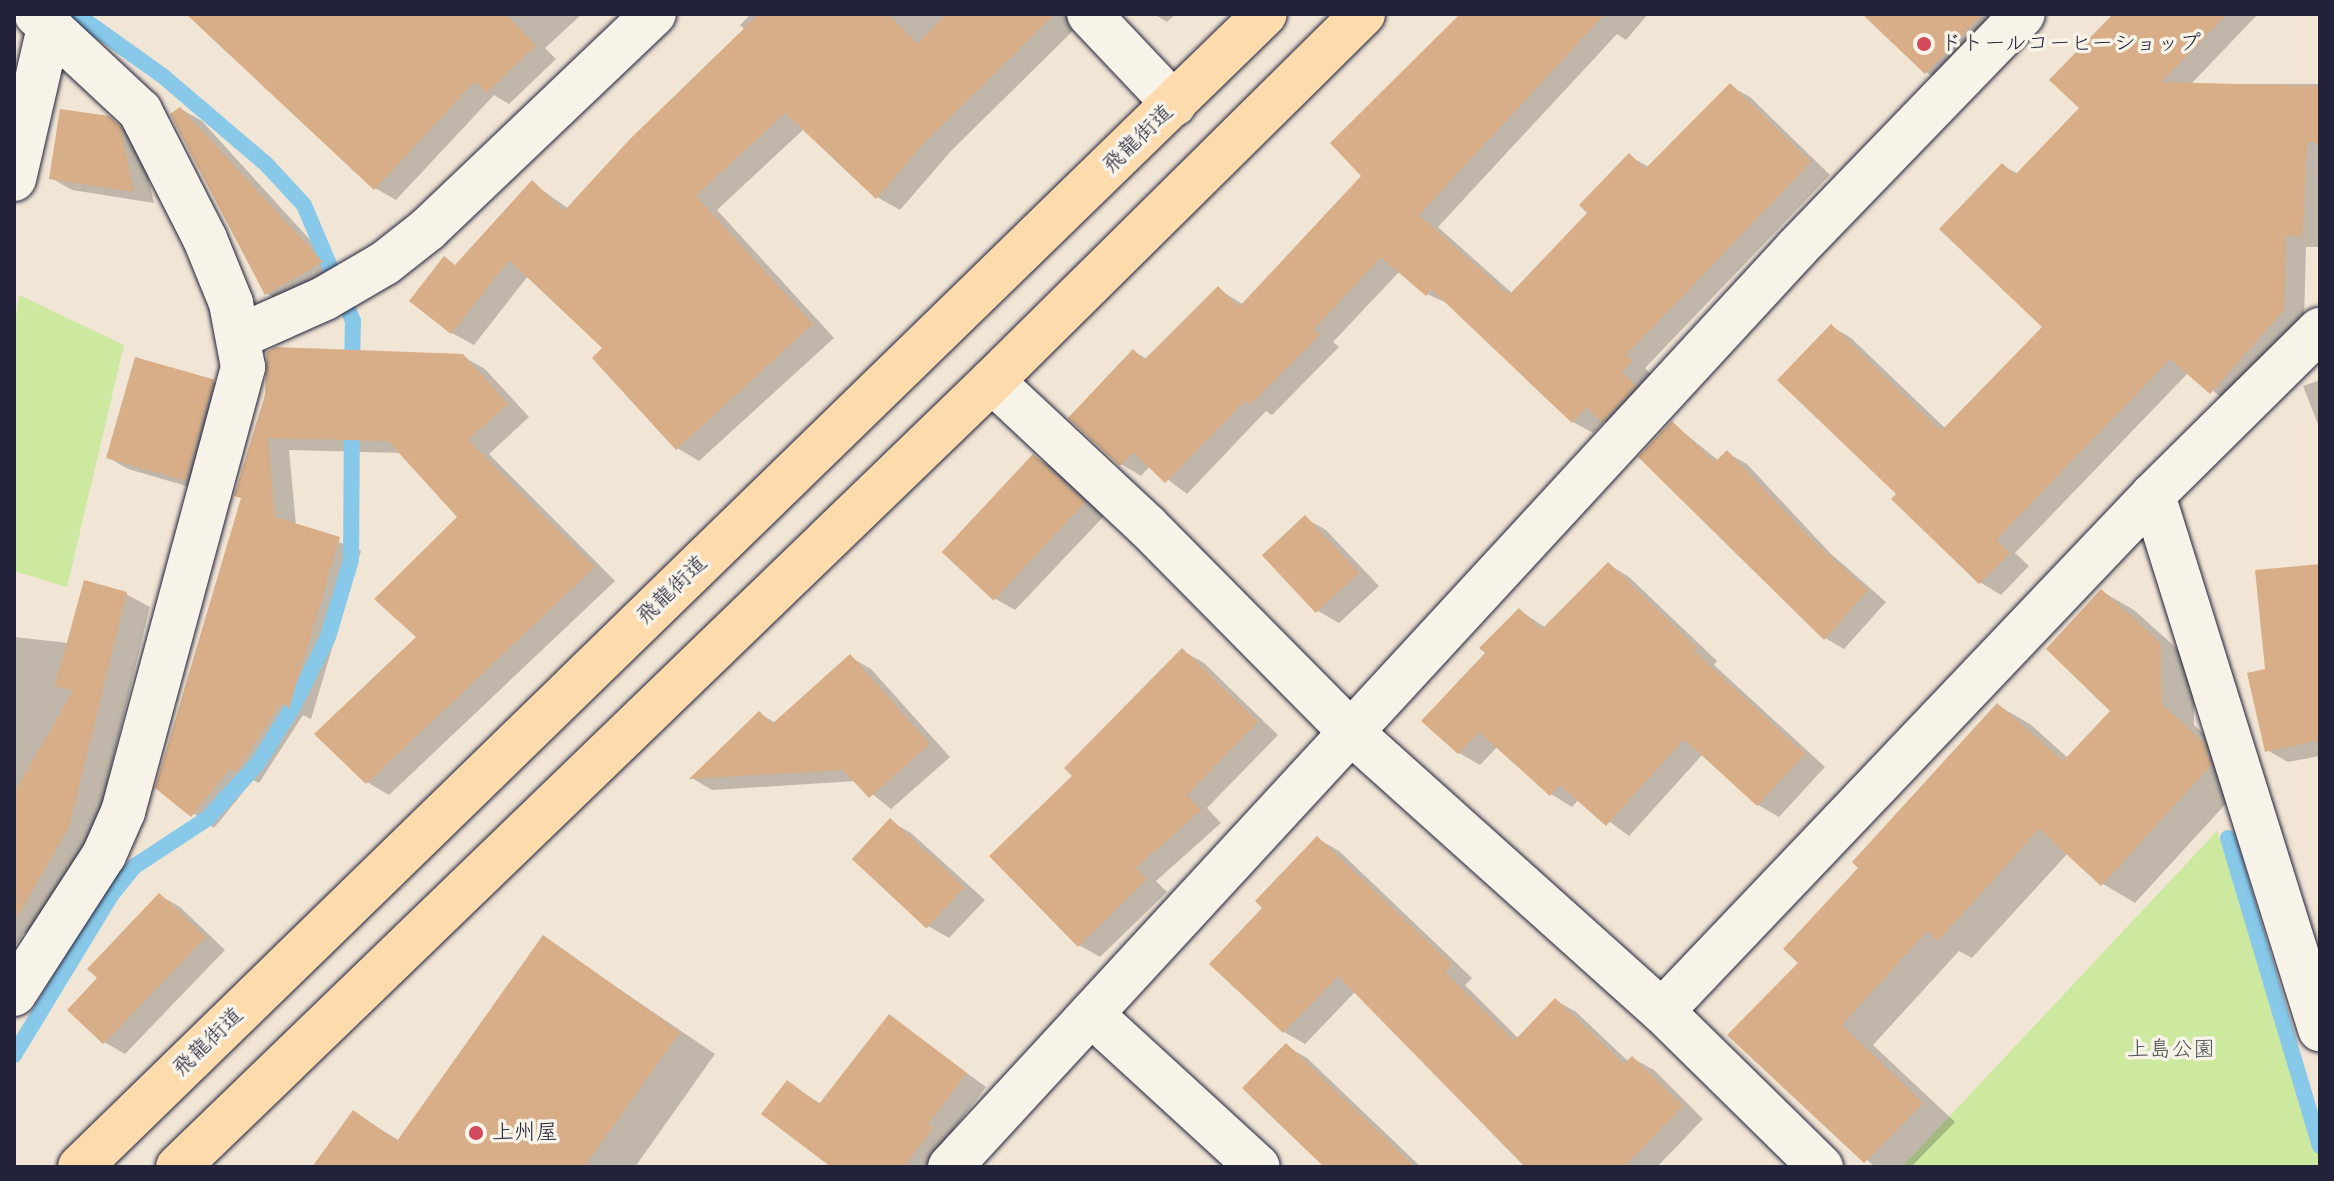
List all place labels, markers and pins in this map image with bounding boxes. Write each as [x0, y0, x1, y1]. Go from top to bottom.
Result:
place label: ドトールコーヒーショップ [1940, 31, 2203, 57]
marker: ドトールコーヒーショップ [1915, 35, 1933, 53]
place label: 上州屋 [492, 1120, 558, 1146]
marker: 上州屋 [467, 1124, 485, 1142]

